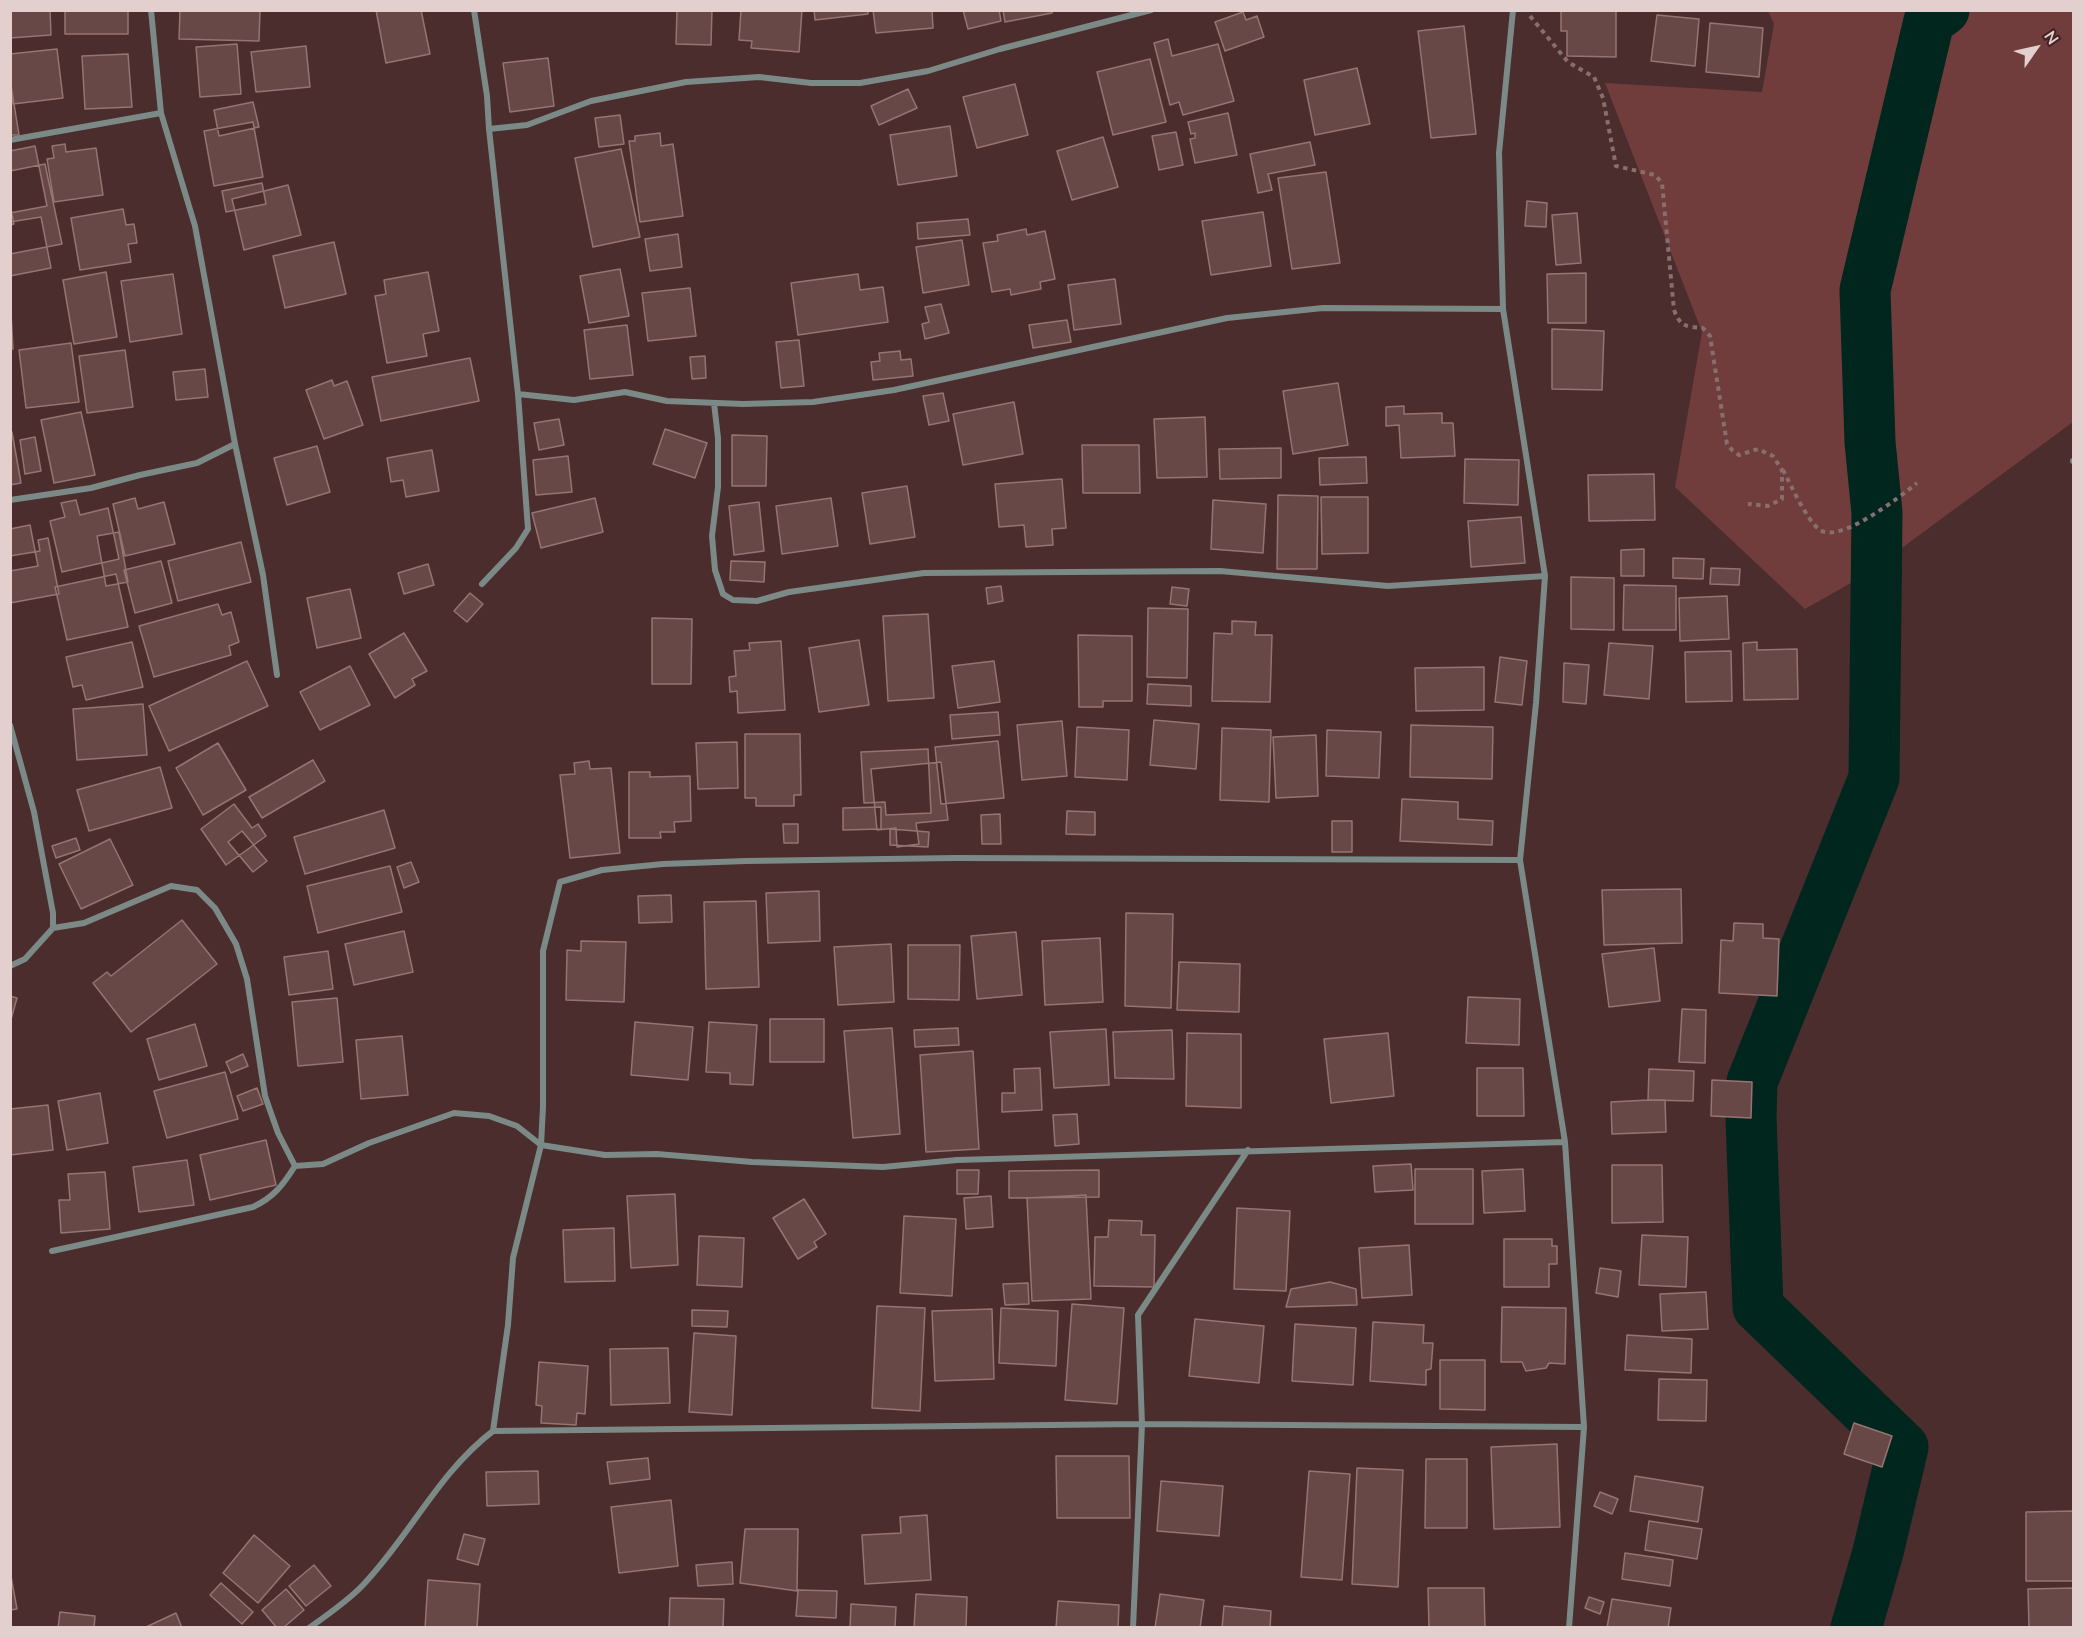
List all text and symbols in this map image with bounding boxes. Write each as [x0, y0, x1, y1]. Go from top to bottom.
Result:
north arrow [2006, 18, 2066, 78]
text: N [2038, 27, 2063, 49]

